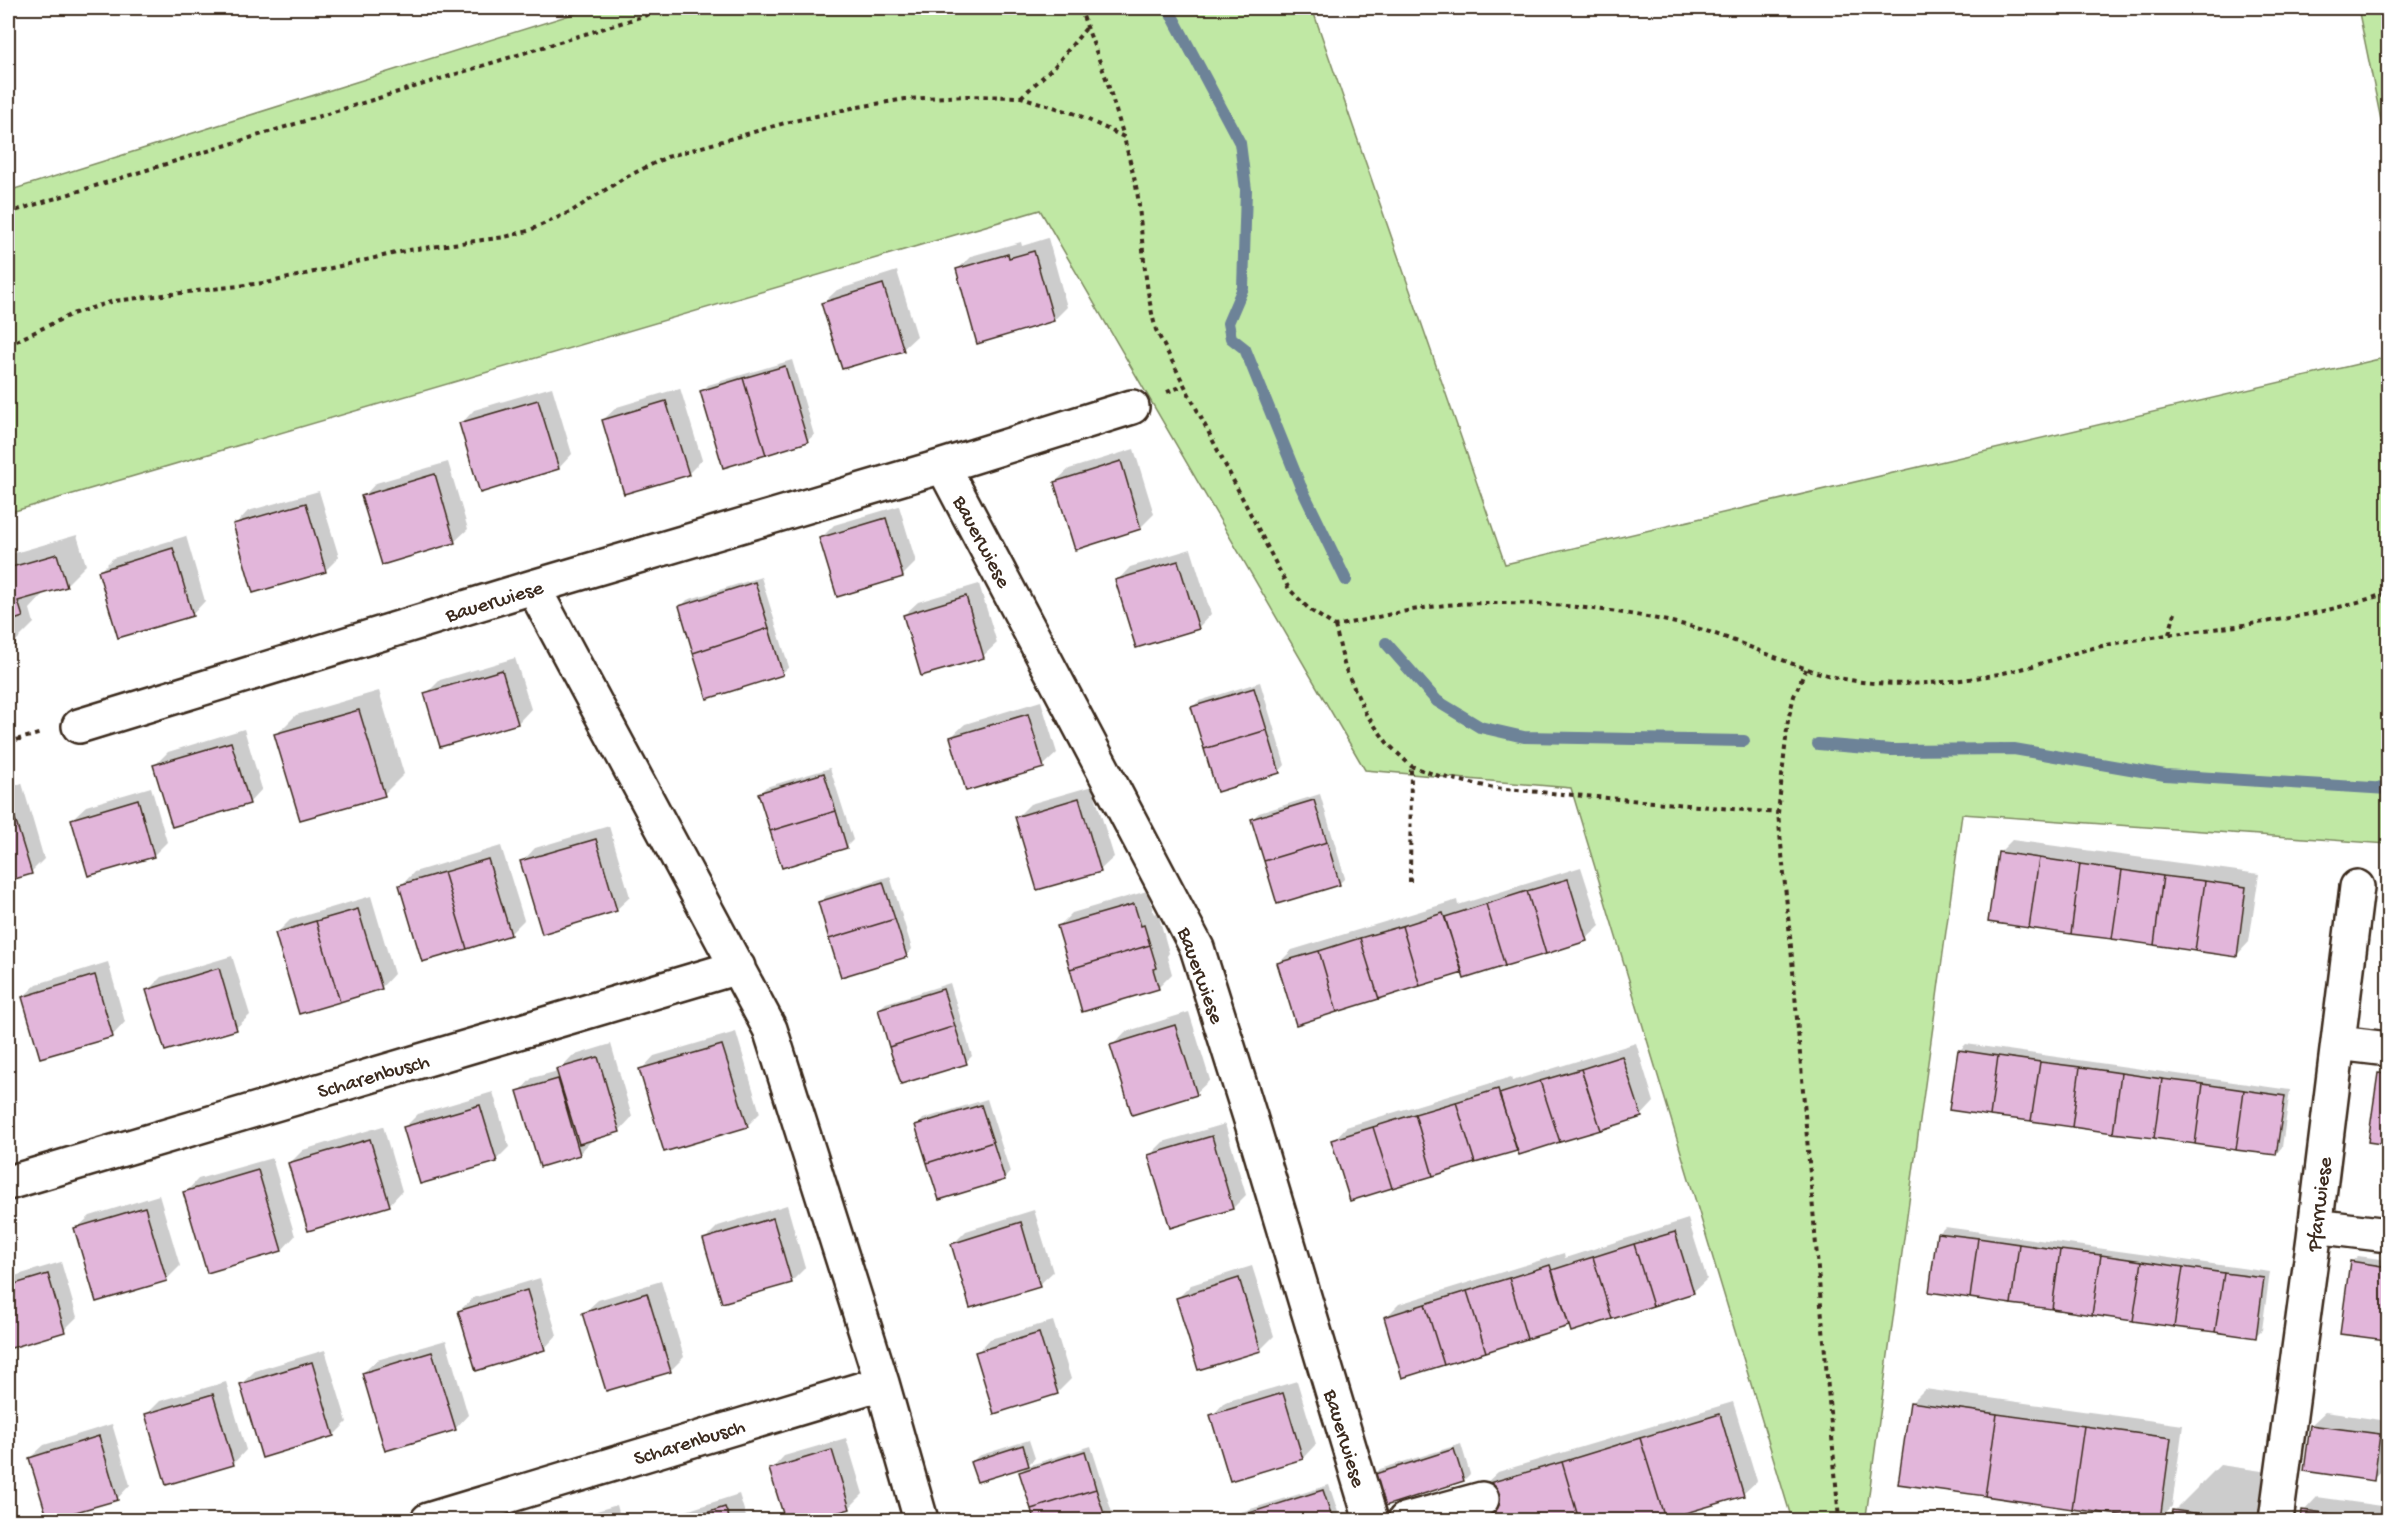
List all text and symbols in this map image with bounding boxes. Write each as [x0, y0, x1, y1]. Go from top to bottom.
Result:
street label: Bauerwiese [945, 491, 1015, 594]
street label: Bauerwiese [442, 576, 548, 630]
street label: Bauerwiese [1169, 924, 1228, 1029]
street label: Scharenbusch [315, 1050, 433, 1106]
street label: Pfarrwiese [2303, 1155, 2340, 1254]
street label: Bauerwiese [1316, 1386, 1370, 1492]
street label: Scharenbusch [631, 1416, 749, 1473]

